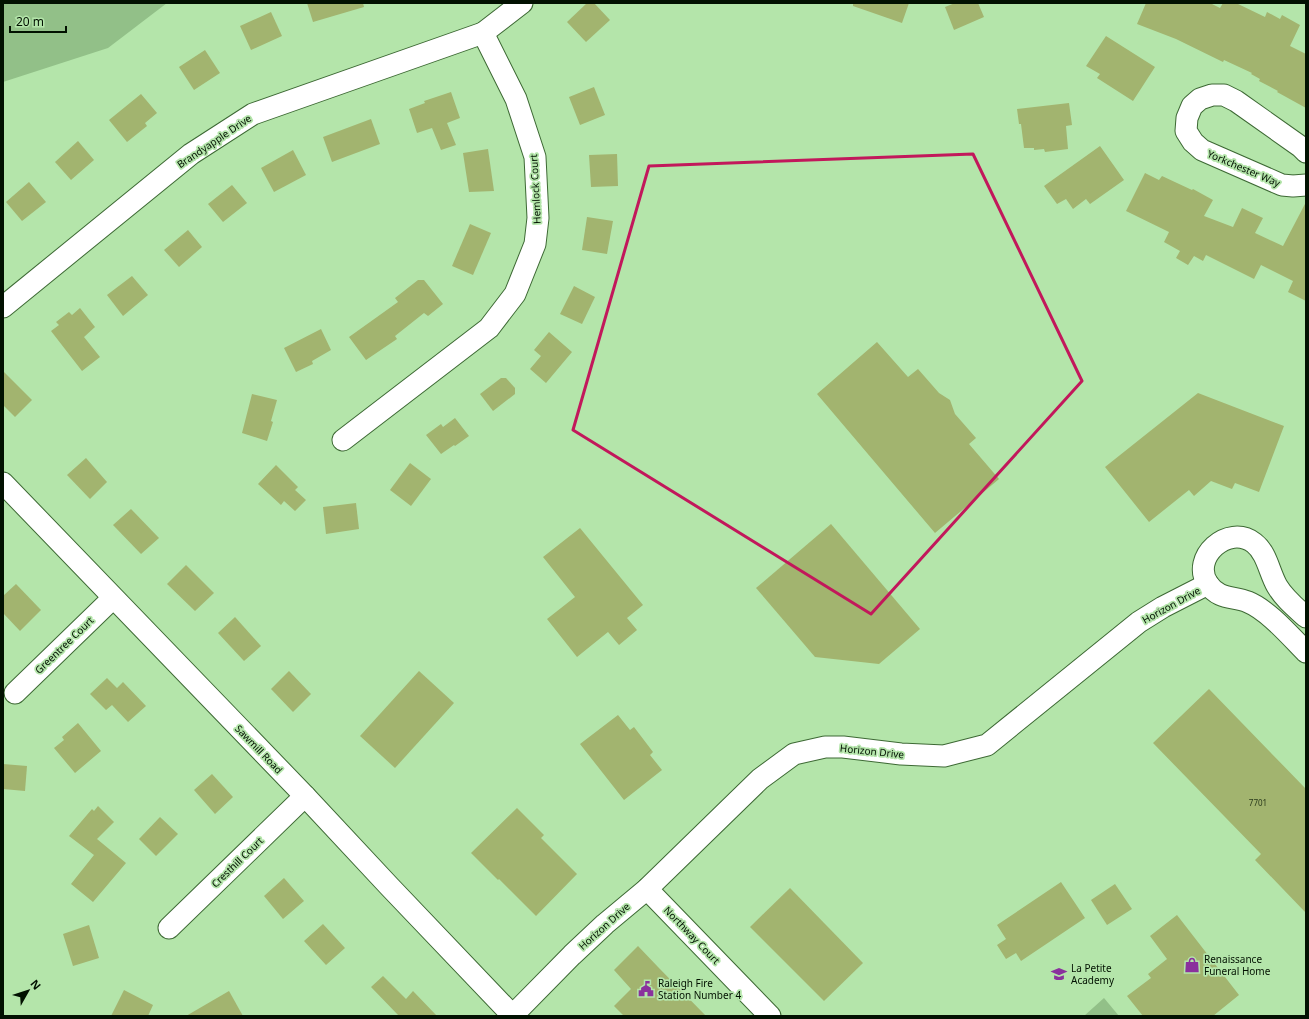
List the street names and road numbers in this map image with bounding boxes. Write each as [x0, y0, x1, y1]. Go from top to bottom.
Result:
street label: Brandyapple Drive [174, 111, 254, 171]
street label: Yorkchester Way [1205, 146, 1283, 190]
street label: Hemlock Court [526, 153, 544, 224]
street label: Horizon Drive [1139, 583, 1203, 627]
street label: Greentree Court [32, 613, 97, 677]
street label: Sawmill Road [232, 722, 286, 776]
street label: Horizon Drive [839, 741, 905, 761]
street label: Cresthill Court [208, 833, 266, 890]
street label: Horizon Drive [575, 899, 633, 953]
street label: Northway Court [661, 903, 723, 967]

